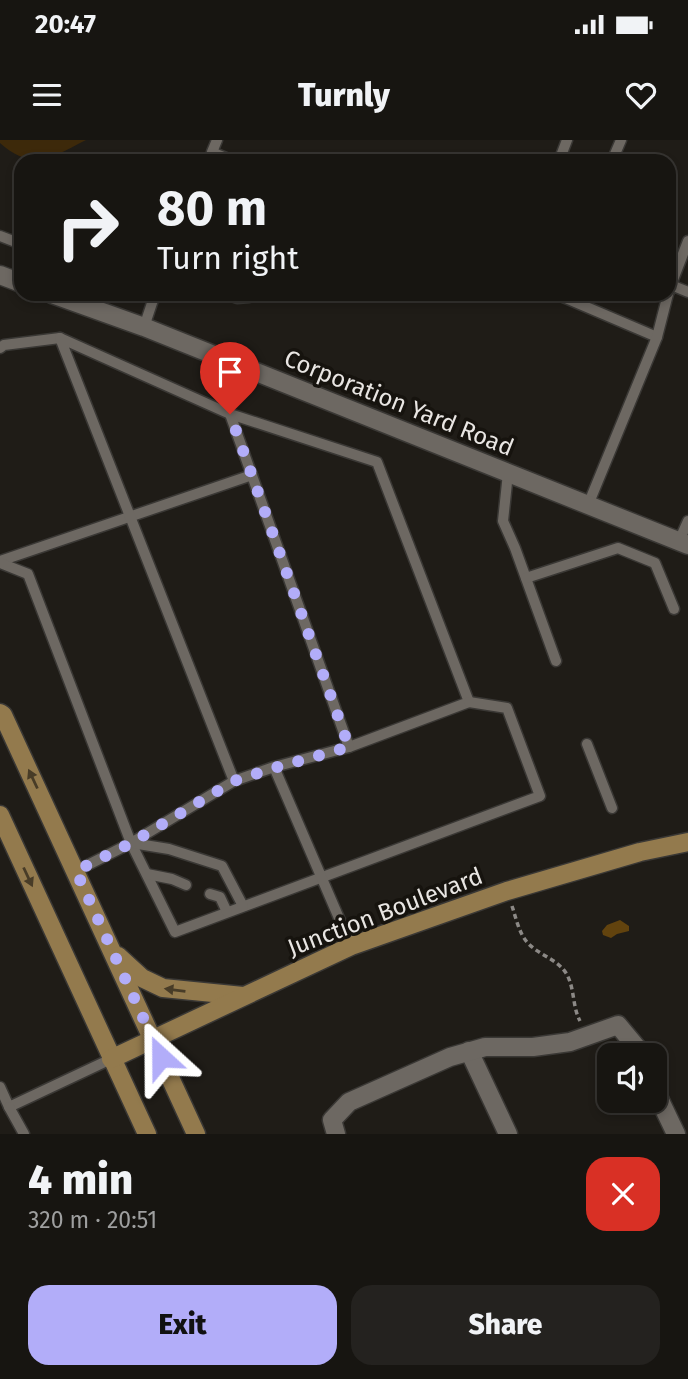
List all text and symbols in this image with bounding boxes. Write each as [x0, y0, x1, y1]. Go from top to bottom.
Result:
text: 20:47 [35, 9, 96, 40]
icon: menu [28, 76, 66, 114]
text: Turnly [298, 76, 390, 114]
icon: heart [622, 76, 660, 114]
text: 80 m [157, 179, 267, 238]
icon: right [42, 182, 133, 273]
text: Turn right [157, 239, 299, 277]
pin [200, 342, 260, 414]
street label: Corporation Yard Road [280, 344, 518, 462]
icon: arrive [211, 353, 249, 391]
one-way arrow [27, 769, 39, 789]
street label: Junction Boulevard [284, 862, 486, 962]
one-way arrow [22, 867, 34, 887]
one-way arrow [164, 984, 186, 995]
position arrow [124, 1020, 198, 1094]
map controls [597, 1043, 667, 1113]
button: sound [597, 1043, 667, 1113]
text: 4 min [28, 1155, 133, 1205]
button: close [586, 1157, 660, 1231]
text: 320 m · 20:51 [28, 1206, 157, 1234]
button: Exit [28, 1285, 337, 1365]
button: Share [351, 1285, 660, 1365]

